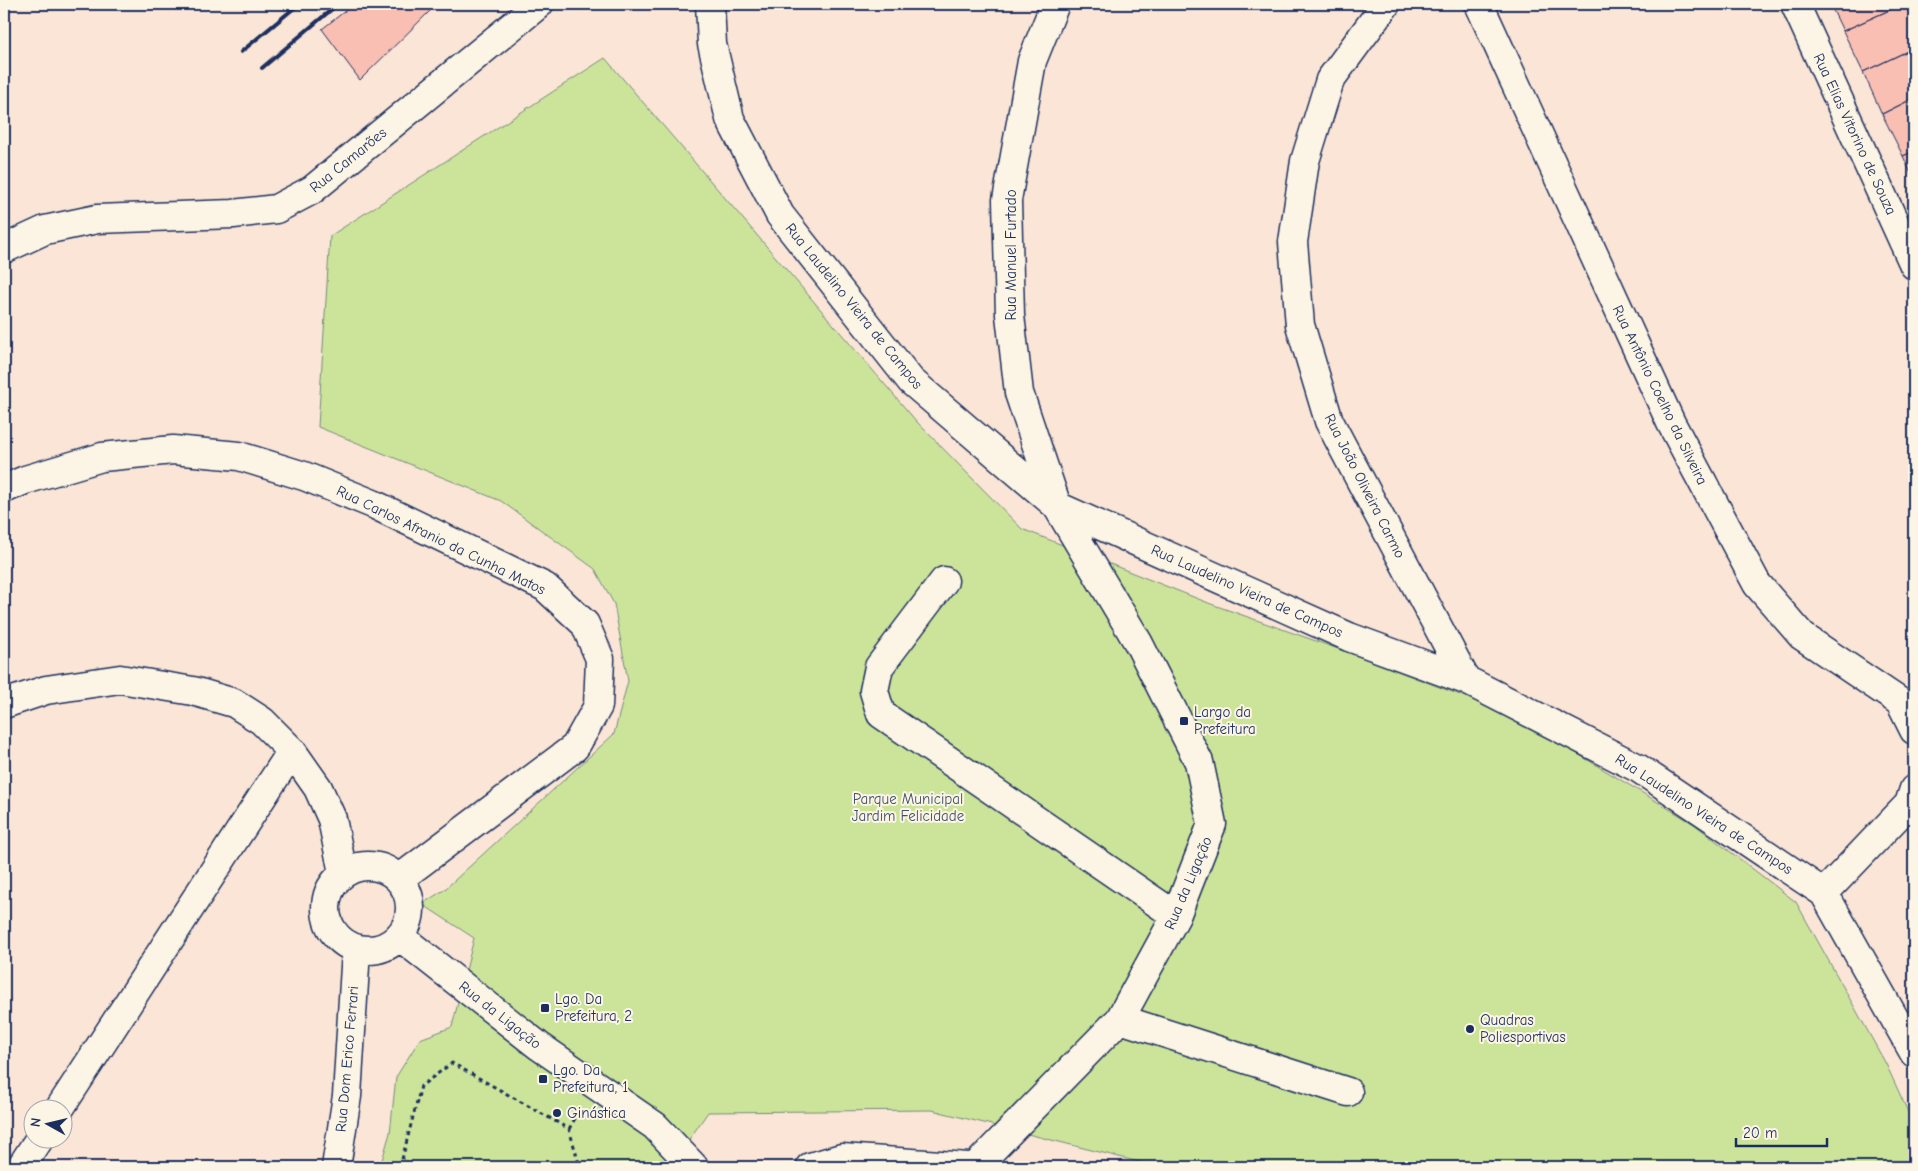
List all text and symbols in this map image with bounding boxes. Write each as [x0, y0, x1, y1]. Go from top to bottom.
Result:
street label: Rua Elias Vitorino de Souza [1810, 50, 1900, 218]
street label: Rua Camarões [306, 124, 390, 196]
street label: Rua Manuel Furtado [1002, 189, 1020, 321]
street label: Rua Laudelino Vieira de Campos [782, 219, 926, 393]
street label: Rua Antônio Coelho da Silveira [1609, 302, 1711, 488]
street label: Rua João Oliveira Carmo [1321, 411, 1409, 561]
street label: Rua Carlos Afranio da Cunha Matos [333, 481, 549, 599]
street label: Rua Laudelino Vieira de Campos [1148, 540, 1346, 642]
place label: Largo da Prefeitura [1194, 703, 1256, 738]
marker: Largo da Prefeitura [1178, 715, 1190, 727]
street label: Rua Laudelino Vieira de Campos [1612, 750, 1796, 878]
park label: Parque Municipal Jardim Felicidade [852, 790, 965, 825]
street label: Rua da Ligação [1160, 834, 1216, 932]
street label: Rua da Ligação [455, 977, 545, 1053]
street label: Rua Dom Erico Ferrari [332, 985, 362, 1133]
place label: Lgo. Da Prefeitura, 2 [555, 990, 632, 1025]
marker: Lgo. Da Prefeitura, 2 [539, 1002, 551, 1014]
place label: Quadras Poliesportivas [1480, 1011, 1566, 1046]
marker: Quadras Poliesportivas [1464, 1023, 1476, 1035]
place label: Lgo. Da Prefeitura, 1 [553, 1061, 628, 1096]
marker: Lgo. Da Prefeitura, 1 [537, 1073, 549, 1085]
north arrow [22, 1098, 72, 1148]
place label: Ginástica [567, 1104, 626, 1122]
marker: Ginástica [551, 1107, 563, 1119]
scale bar [1736, 1116, 1827, 1148]
text: N [27, 1117, 45, 1128]
text: 20 m [1743, 1124, 1777, 1142]

